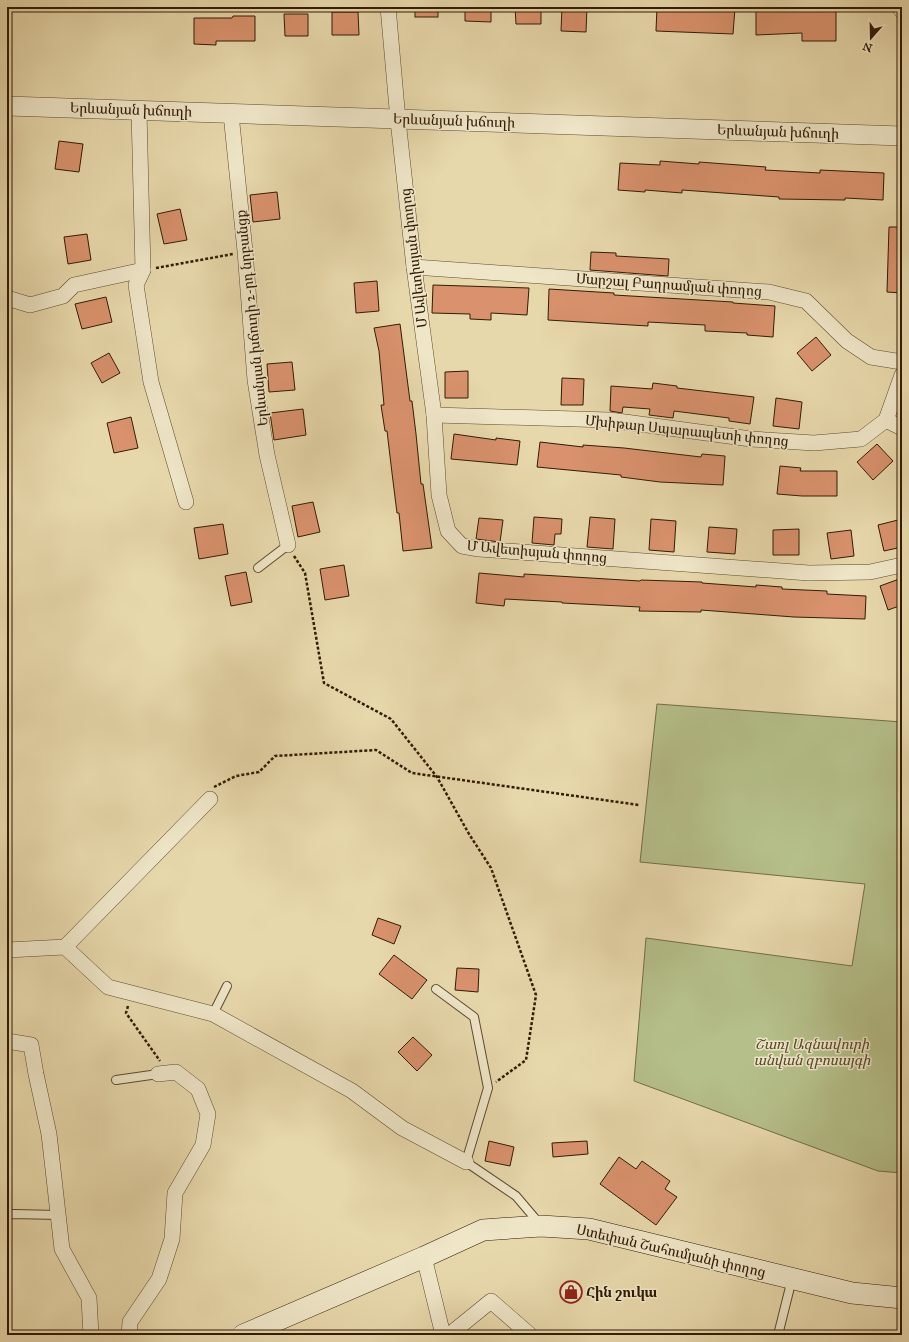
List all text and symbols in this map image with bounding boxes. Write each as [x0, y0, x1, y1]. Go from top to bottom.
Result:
north arrow [851, 18, 891, 58]
text: N [861, 39, 874, 55]
street label: Երևանյան խճուղի [70, 99, 192, 121]
street label: Երևանյան խճուղի [393, 110, 515, 132]
street label: Երևանյան խճուղի [717, 121, 839, 143]
street label: Մ Ավետիսյան փողոց [397, 187, 431, 329]
street label: Երևանյան խճուղի 2-րդ նրբանցք [232, 209, 272, 427]
street label: Մարշալ Բաղրամյան փողոց [576, 270, 762, 300]
street label: Մխիթար Սպարապետի փողոց [584, 412, 790, 450]
street label: Մ Ավետիսյան փողոց [466, 537, 608, 567]
park label: Շառլ Ազնավուրի անվան զբոսայգի [754, 1036, 871, 1069]
street label: Ստեփան Շահումյանի փողոց [575, 1221, 767, 1281]
shop icon: Հին շուկա [558, 1279, 584, 1305]
place label: Հին շուկա [586, 1284, 658, 1301]

